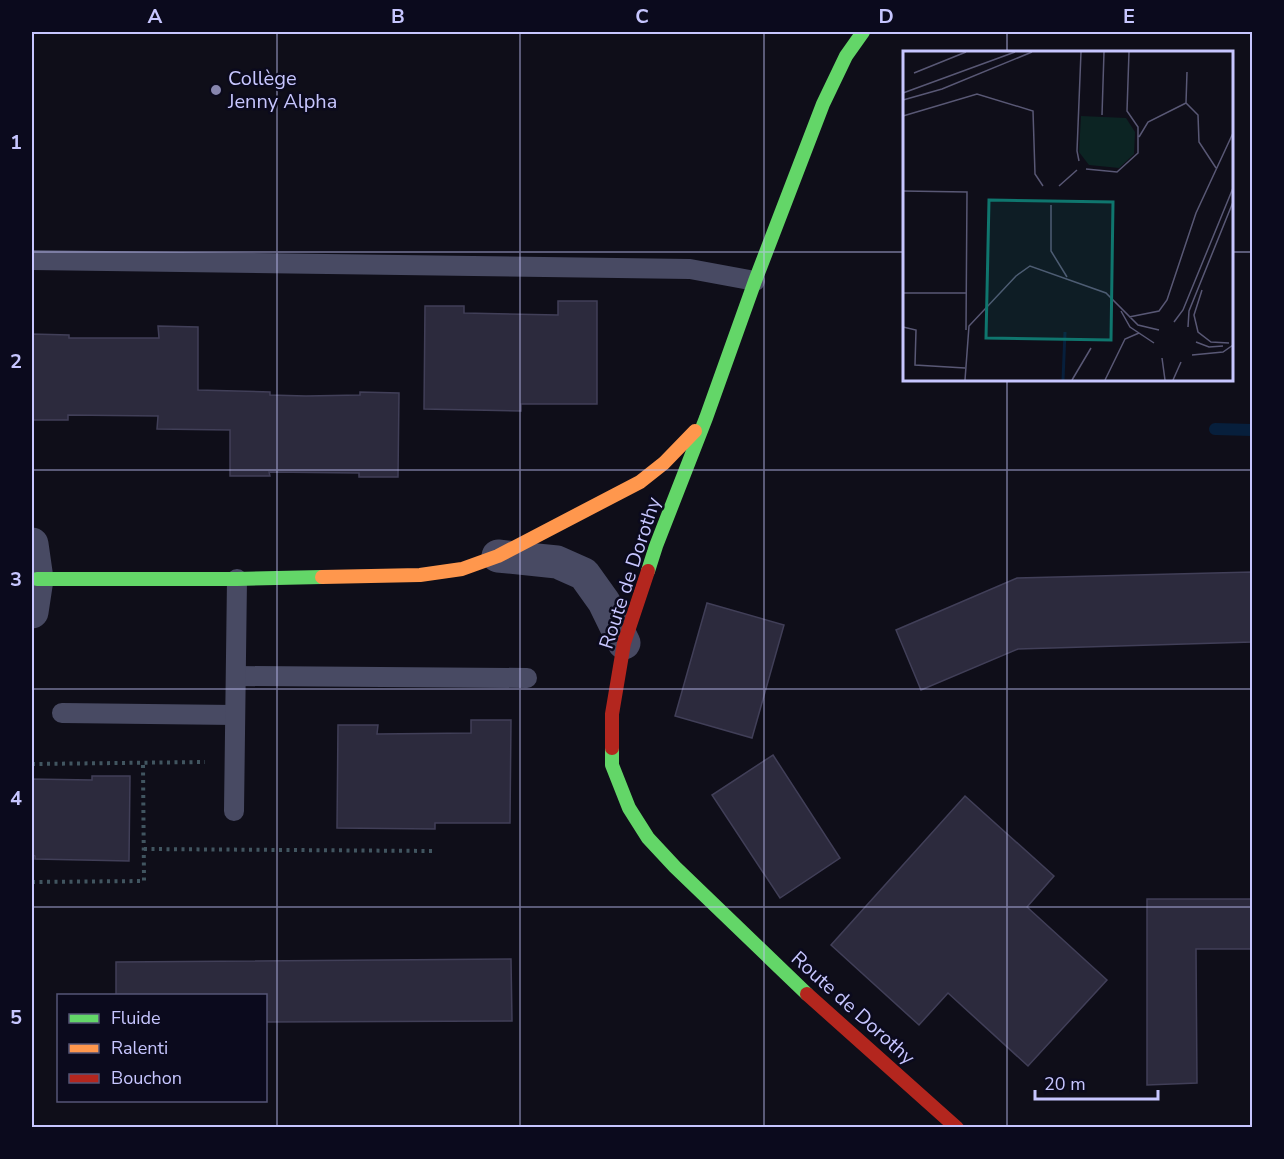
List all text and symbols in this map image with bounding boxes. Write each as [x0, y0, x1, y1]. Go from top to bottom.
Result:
text: A [148, 3, 163, 30]
text: B [391, 3, 405, 30]
text: C [635, 3, 649, 30]
text: D [878, 3, 894, 30]
text: E [1123, 3, 1135, 30]
inset map [903, 51, 1233, 381]
place label: Collège Jenny Alpha [227, 65, 337, 115]
marker: Collège Jenny Alpha [209, 83, 223, 97]
text: 1 [10, 129, 22, 156]
text: 2 [10, 348, 22, 375]
street label: Route de Dorothy [593, 493, 667, 652]
text: 3 [10, 566, 22, 593]
text: 4 [10, 785, 22, 812]
street label: Route de Dorothy [785, 945, 921, 1071]
legend [57, 994, 267, 1102]
text: 5 [10, 1004, 22, 1031]
text: Fluide [111, 1006, 161, 1030]
text: Ralenti [111, 1036, 168, 1060]
scale bar [1035, 1063, 1158, 1101]
text: Bouchon [111, 1066, 182, 1090]
text: 20 m [1044, 1072, 1086, 1096]

